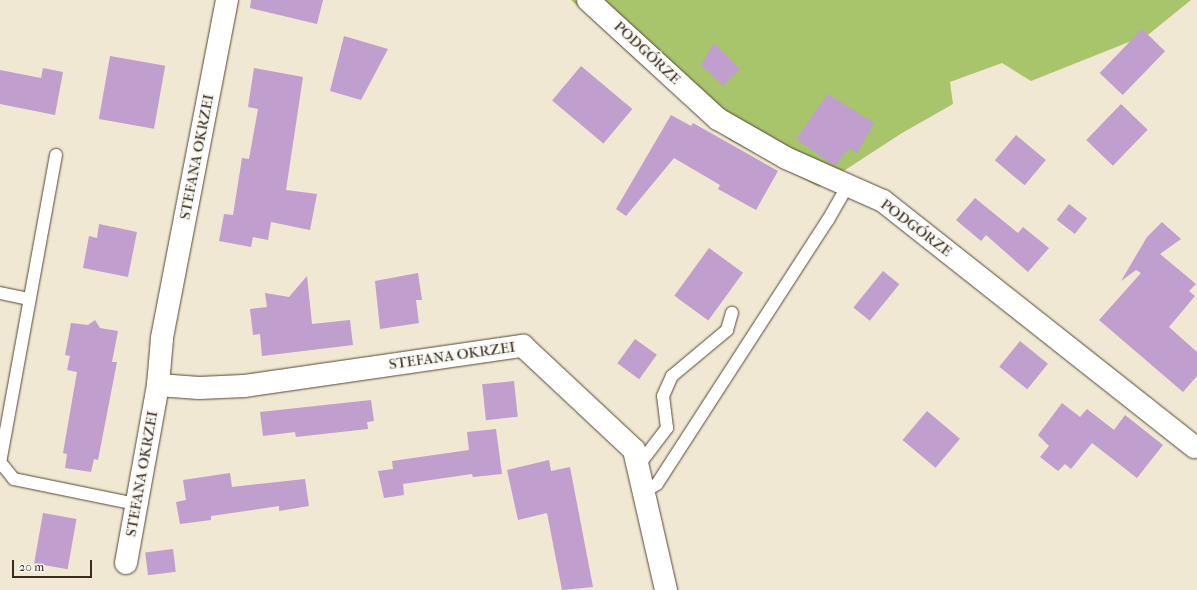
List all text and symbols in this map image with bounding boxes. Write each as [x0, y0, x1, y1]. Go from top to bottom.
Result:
street label: PODGÓRZE [610, 18, 684, 88]
street label: STEFANA OKRZEI [176, 93, 218, 221]
street label: PODGÓRZE [877, 195, 955, 261]
street label: STEFANA OKRZEI [388, 338, 516, 374]
street label: STEFANA OKRZEI [122, 410, 162, 538]
scale bar [14, 552, 94, 578]
text: 20 m [19, 560, 44, 574]

